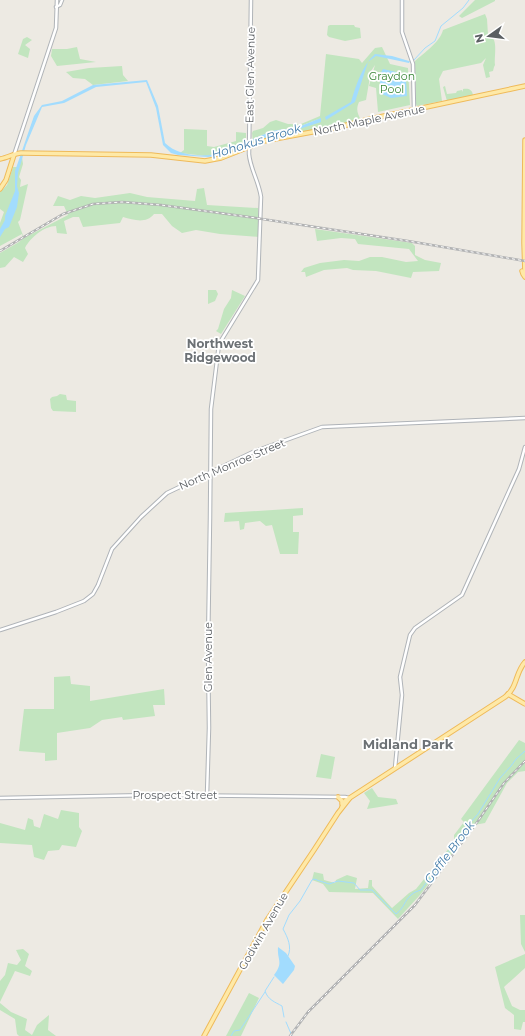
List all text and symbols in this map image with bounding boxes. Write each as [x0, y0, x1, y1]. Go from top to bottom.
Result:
north arrow [469, 16, 509, 56]
street label: East Glen Avenue [242, 26, 258, 123]
text: N [471, 32, 487, 44]
park label: Graydon Pool [369, 69, 415, 96]
street label: North Maple Avenue [312, 101, 426, 139]
water label: Hohokus Brook [209, 120, 303, 162]
district label: Northwest Ridgewood [184, 336, 256, 365]
street label: North Monroe Street [177, 435, 288, 493]
street label: Glen Avenue [201, 622, 215, 692]
district label: Midland Park [363, 736, 454, 752]
street label: Prospect Street [132, 788, 218, 802]
water label: Goffle Brook [421, 817, 478, 886]
street label: Godwin Avenue [235, 889, 291, 972]

